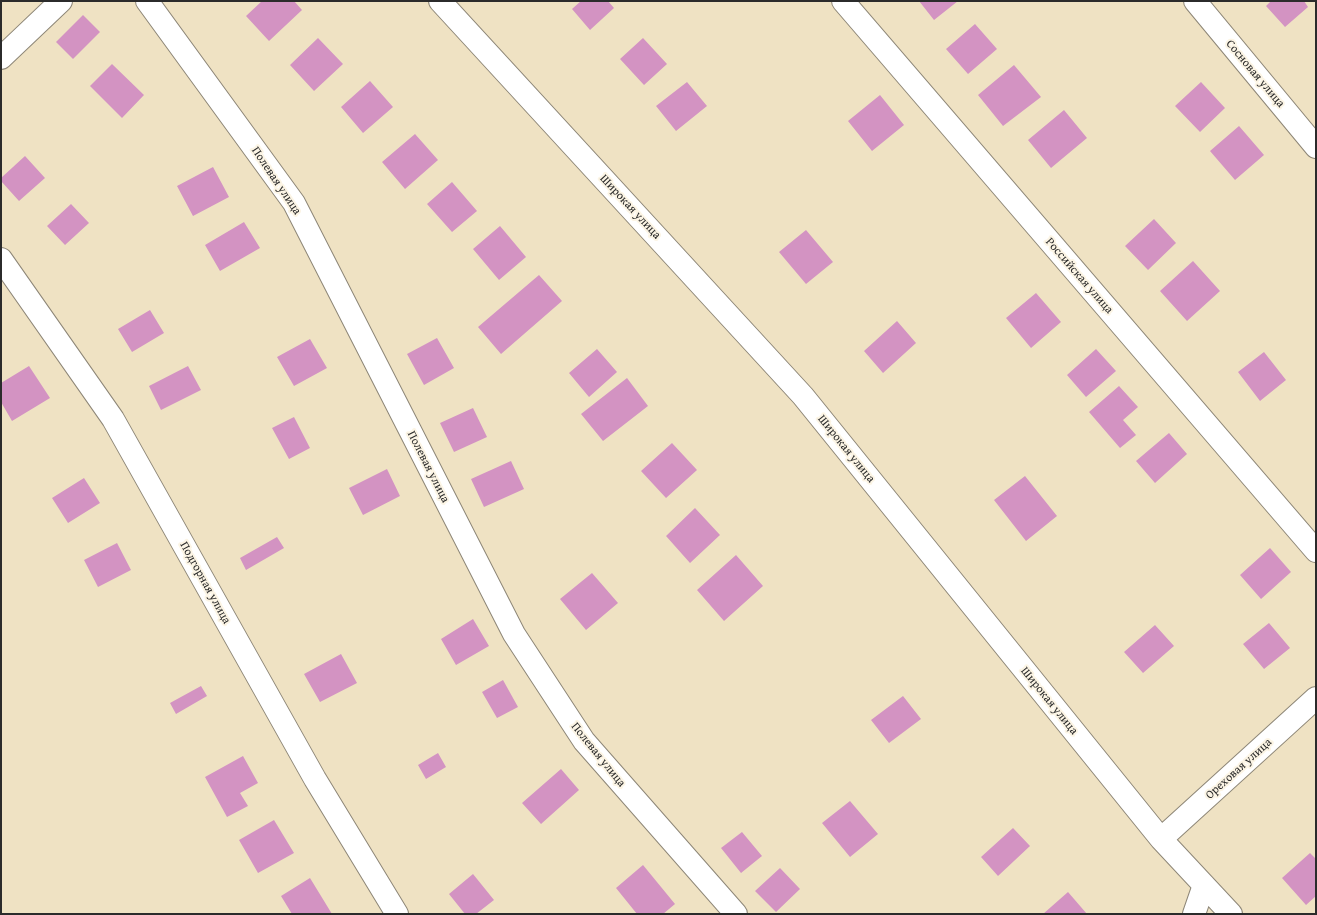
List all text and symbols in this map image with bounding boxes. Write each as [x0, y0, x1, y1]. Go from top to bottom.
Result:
street label: Сосновая улица [1223, 37, 1287, 111]
street label: Полевая улица [248, 144, 304, 218]
street label: Широкая улица [596, 172, 664, 242]
street label: Российская улица [1042, 235, 1116, 317]
street label: Широкая улица [814, 412, 878, 486]
street label: Полевая улица [404, 429, 452, 505]
street label: Подгорная улица [176, 539, 234, 627]
street label: Широкая улица [1017, 664, 1081, 738]
street label: Полевая улица [568, 720, 628, 790]
street label: Ореховая улица [1203, 735, 1275, 803]

